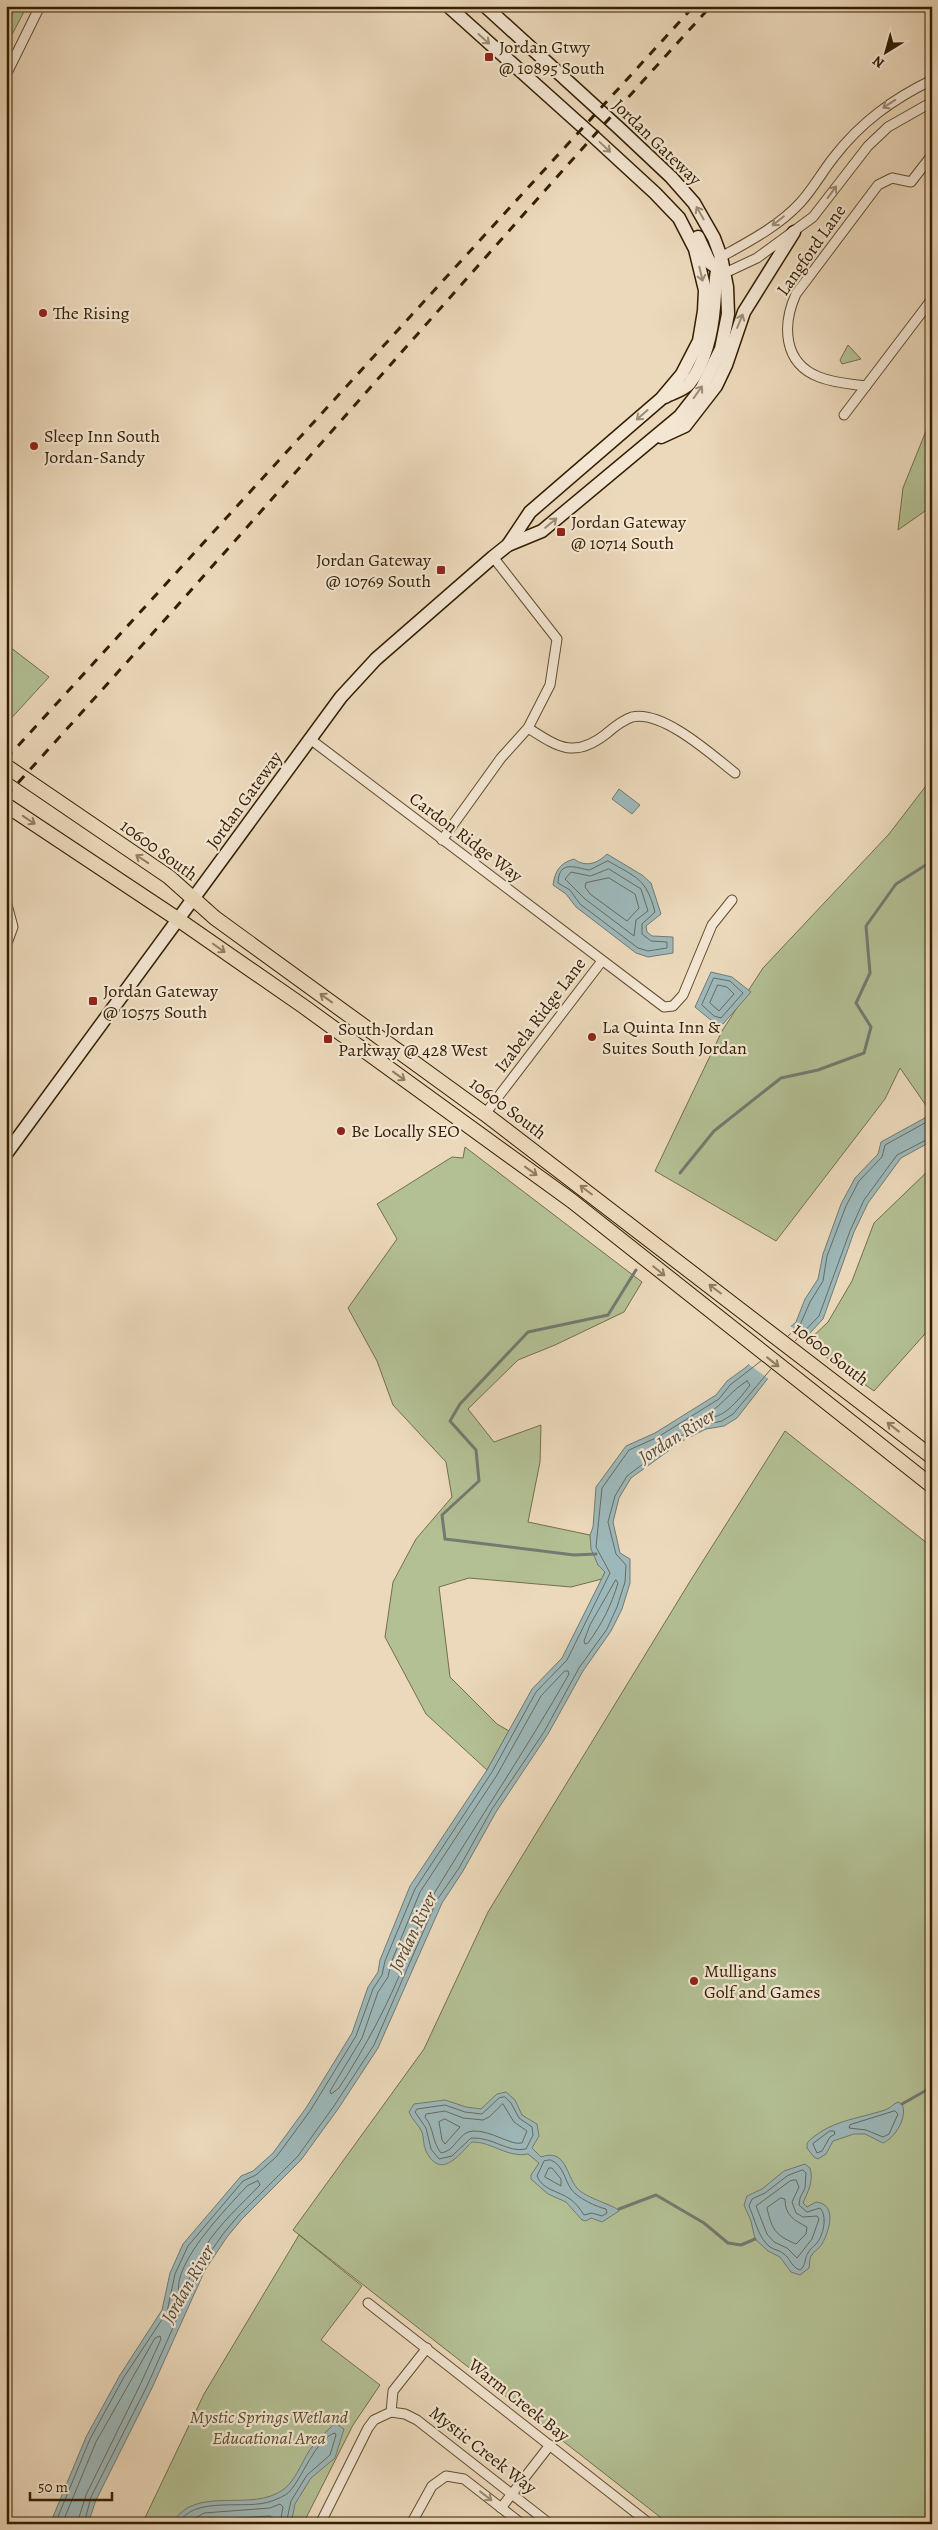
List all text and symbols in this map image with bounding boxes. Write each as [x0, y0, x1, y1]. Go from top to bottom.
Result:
north arrow [860, 28, 910, 78]
one-way arrow [477, 33, 490, 45]
place label: Jordan Gtwy @ 10895 South [499, 35, 605, 80]
marker: Jordan Gtwy @ 10895 South [483, 51, 495, 63]
text: N [869, 51, 888, 73]
street label: Jordan Gateway [607, 93, 707, 191]
one-way arrow [882, 98, 896, 109]
one-way arrow [599, 141, 612, 153]
one-way arrow [827, 185, 837, 199]
street label: Langford Lane [771, 200, 851, 300]
one-way arrow [695, 207, 705, 221]
one-way arrow [772, 215, 785, 226]
one-way arrow [697, 265, 706, 281]
place label: The Rising [53, 301, 130, 325]
marker: The Rising [37, 307, 49, 319]
one-way arrow [736, 314, 745, 329]
one-way arrow [693, 385, 703, 399]
one-way arrow [636, 409, 649, 421]
place label: Sleep Inn South Jordan-Sandy [44, 424, 160, 469]
marker: Sleep Inn South Jordan-Sandy [28, 440, 40, 452]
place label: Jordan Gateway @ 10714 South [571, 510, 687, 555]
one-way arrow [545, 518, 558, 529]
marker: Jordan Gateway @ 10714 South [555, 526, 567, 538]
place label: Jordan Gateway @ 10769 South [316, 548, 432, 593]
marker: Jordan Gateway @ 10769 South [435, 564, 447, 576]
street label: Jordan Gateway [200, 746, 288, 854]
street label: Cardon Ridge Way [404, 786, 528, 888]
street label: 10600 South [115, 814, 203, 886]
one-way arrow [22, 815, 36, 825]
one-way arrow [136, 853, 150, 863]
one-way arrow [212, 943, 226, 953]
street label: Izabela Ridge Lane [489, 953, 591, 1077]
place label: Jordan Gateway @ 10575 South [103, 979, 219, 1024]
one-way arrow [319, 993, 333, 1003]
marker: Jordan Gateway @ 10575 South [87, 995, 99, 1007]
place label: La Quinta Inn & Suites South Jordan [602, 1015, 747, 1060]
place label: South Jordan Parkway @ 428 West [338, 1017, 488, 1062]
marker: La Quinta Inn & Suites South Jordan [586, 1031, 598, 1043]
marker: South Jordan Parkway @ 428 West [322, 1033, 334, 1045]
one-way arrow [392, 1071, 406, 1081]
street label: 10600 South [465, 1071, 552, 1145]
place label: Be Locally SEO [351, 1119, 460, 1143]
marker: Be Locally SEO [335, 1125, 347, 1137]
one-way arrow [524, 1166, 538, 1176]
one-way arrow [579, 1185, 593, 1195]
one-way arrow [652, 1265, 665, 1276]
one-way arrow [709, 1283, 722, 1294]
street label: 10600 South [788, 1317, 874, 1391]
one-way arrow [766, 1356, 779, 1367]
water label: Jordan River [633, 1401, 722, 1470]
one-way arrow [887, 1421, 900, 1432]
water label: Jordan River [382, 1886, 444, 1977]
place label: Mulligans Golf and Games [704, 1959, 820, 2004]
marker: Mulligans Golf and Games [688, 1975, 700, 1987]
water label: Jordan River [155, 2239, 222, 2329]
street label: Warm Creek Bay [463, 2352, 575, 2448]
street label: Mystic Creek Way [424, 2401, 542, 2500]
park label: Mystic Springs Wetland Educational Area [190, 2405, 349, 2450]
scale bar [30, 2470, 112, 2502]
text: 50 m [38, 2477, 68, 2497]
one-way arrow [479, 2490, 492, 2501]

